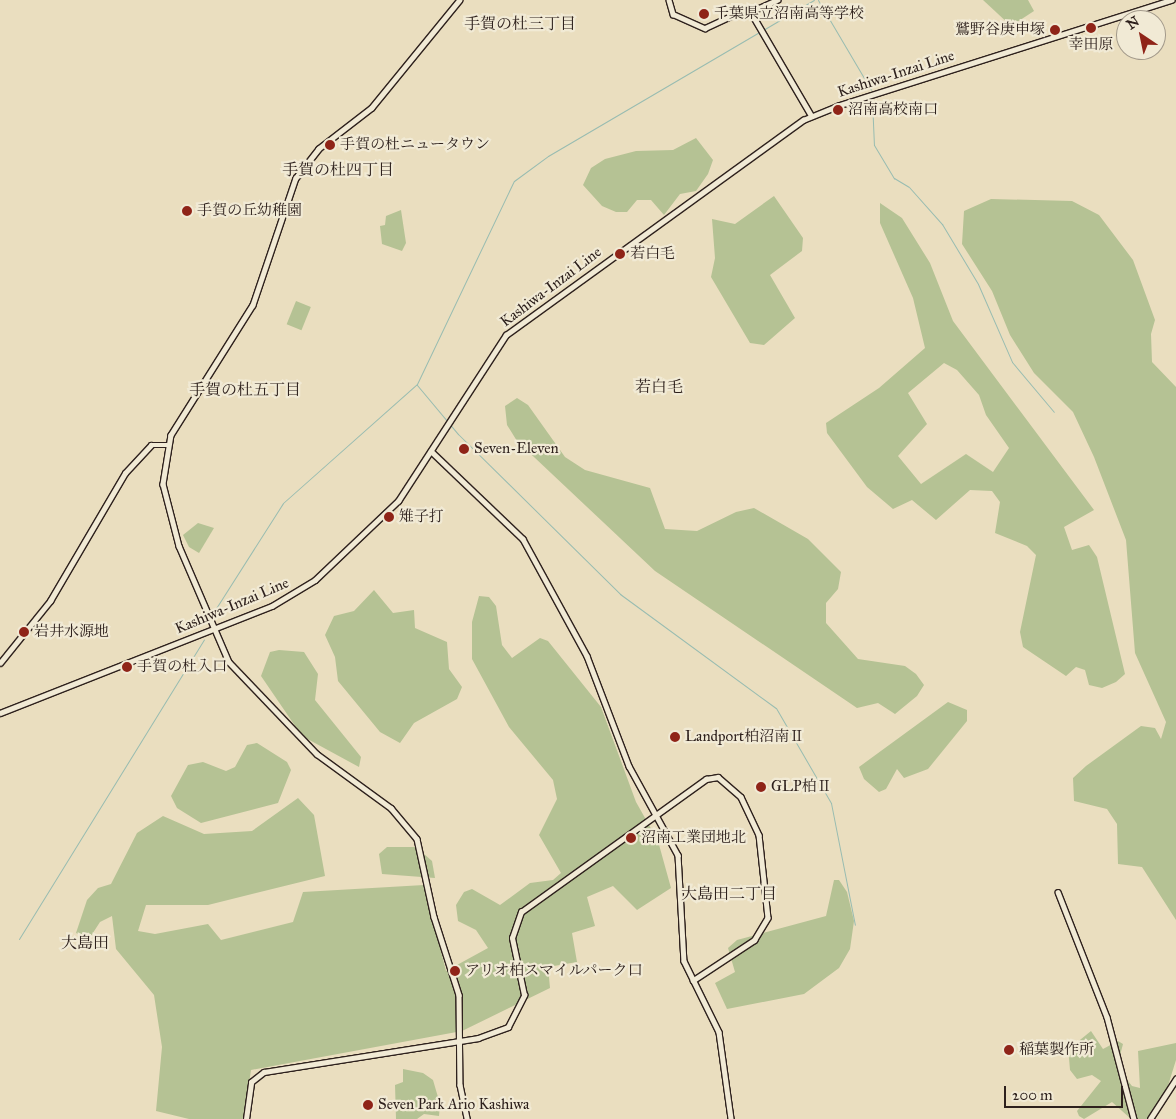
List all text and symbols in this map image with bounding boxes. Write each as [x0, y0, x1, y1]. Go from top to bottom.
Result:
place label: 千葉県立沼南高等学校 [714, 5, 864, 23]
marker: 千葉県立沼南高等学校 [698, 8, 710, 20]
north arrow [1116, 10, 1166, 60]
text: N [1123, 13, 1143, 33]
district label: 手賀の杜三丁目 [464, 14, 576, 34]
place label: 鷲野谷庚申塚 [955, 21, 1045, 39]
marker: 幸田原 [1085, 22, 1097, 34]
marker: 鷲野谷庚申塚 [1049, 24, 1061, 36]
place label: 幸田原 [1069, 36, 1113, 54]
street label: Kashiwa-Inzai Line [835, 47, 957, 101]
place label: 沼南高校南口 [848, 101, 938, 119]
marker: 沼南高校南口 [832, 104, 844, 116]
place label: 手賀の杜ニュータウン [340, 136, 490, 154]
marker: 手賀の杜ニュータウン [324, 139, 336, 151]
district label: 手賀の杜四丁目 [282, 160, 394, 180]
place label: 手賀の丘幼稚園 [197, 202, 302, 220]
marker: 手賀の丘幼稚園 [181, 205, 193, 217]
street label: Kashiwa-Inzai Line [497, 243, 605, 331]
place label: 若白毛 [630, 245, 675, 263]
marker: 若白毛 [614, 248, 626, 260]
district label: 若白毛 [635, 377, 683, 397]
district label: 手賀の杜五丁目 [189, 380, 301, 400]
place label: Seven-Eleven [474, 440, 559, 458]
marker: Seven-Eleven [458, 443, 470, 455]
place label: 雉子打 [399, 508, 444, 526]
marker: 雉子打 [383, 511, 395, 523]
street label: Kashiwa-Inzai Line [172, 574, 292, 638]
place label: 岩井水源地 [34, 623, 109, 641]
marker: 岩井水源地 [18, 626, 30, 638]
place label: 手賀の杜入口 [137, 658, 227, 676]
marker: 手賀の杜入口 [121, 661, 133, 673]
place label: Landport柏沼南Ⅱ [685, 728, 804, 746]
marker: Landport柏沼南Ⅱ [669, 731, 681, 743]
place label: GLP柏Ⅱ [771, 778, 832, 796]
marker: GLP柏Ⅱ [755, 781, 767, 793]
place label: 沼南工業団地北 [641, 829, 746, 847]
marker: 沼南工業団地北 [625, 832, 637, 844]
district label: 大島田二丁目 [681, 884, 777, 904]
district label: 大島田 [61, 933, 109, 953]
place label: アリオ柏スマイルパーク口 [465, 962, 645, 980]
marker: アリオ柏スマイルパーク口 [449, 965, 461, 977]
place label: 稲葉製作所 [1019, 1041, 1094, 1059]
marker: 稲葉製作所 [1003, 1044, 1015, 1056]
scale bar [1006, 1076, 1125, 1108]
text: 200 m [1012, 1086, 1053, 1104]
place label: Seven Park Ario Kashiwa [378, 1096, 529, 1114]
marker: Seven Park Ario Kashiwa [362, 1099, 374, 1111]

